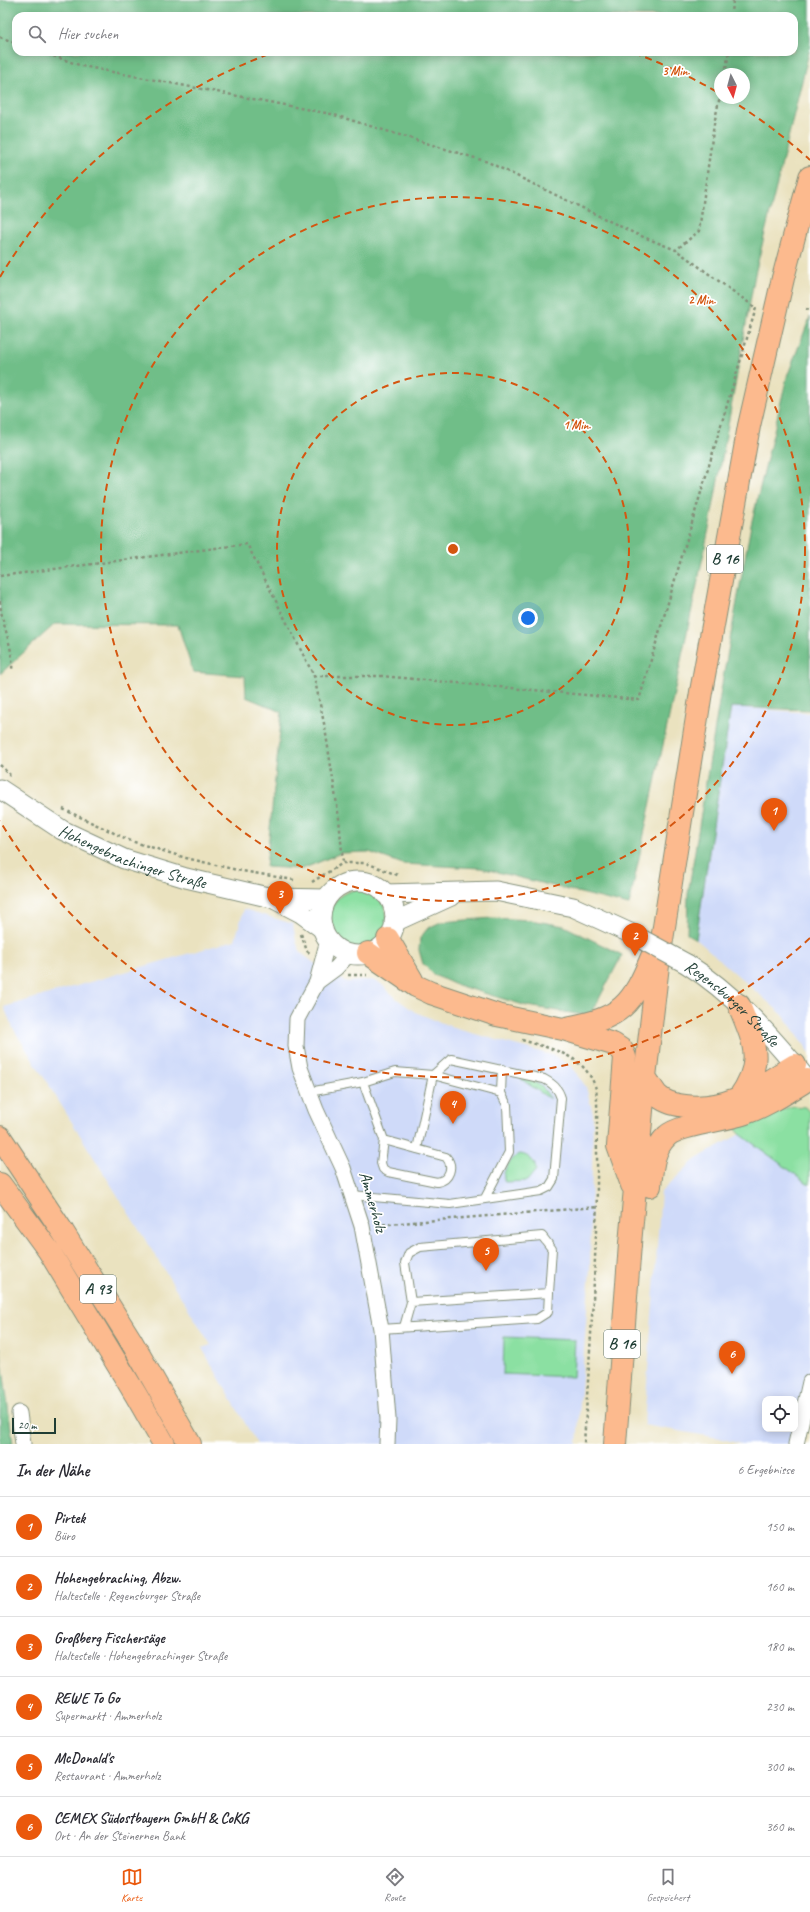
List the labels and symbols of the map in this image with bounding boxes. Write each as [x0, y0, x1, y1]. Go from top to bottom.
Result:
text: 3 Min. [662, 63, 690, 79]
north arrow [714, 68, 750, 104]
text: 2 Min. [688, 292, 716, 308]
text: 1 Min. [563, 417, 591, 433]
centre of rings [446, 542, 460, 556]
road number: B 16 [707, 545, 743, 573]
your location [518, 608, 538, 628]
pin: 1 [761, 798, 787, 831]
street label: Hohengebrachinger Straße [55, 820, 210, 893]
pin: 3 [267, 881, 293, 914]
pin: 2 [622, 923, 648, 956]
street label: Regensburger Straße [681, 955, 785, 1052]
pin: 4 [440, 1091, 466, 1124]
street label: Ammerholz [354, 1169, 392, 1236]
pin: 5 [473, 1238, 499, 1271]
road number: A 93 [80, 1275, 116, 1303]
road number: B 16 [604, 1330, 640, 1358]
pin: 6 [719, 1341, 745, 1374]
scale bar [12, 1416, 56, 1435]

